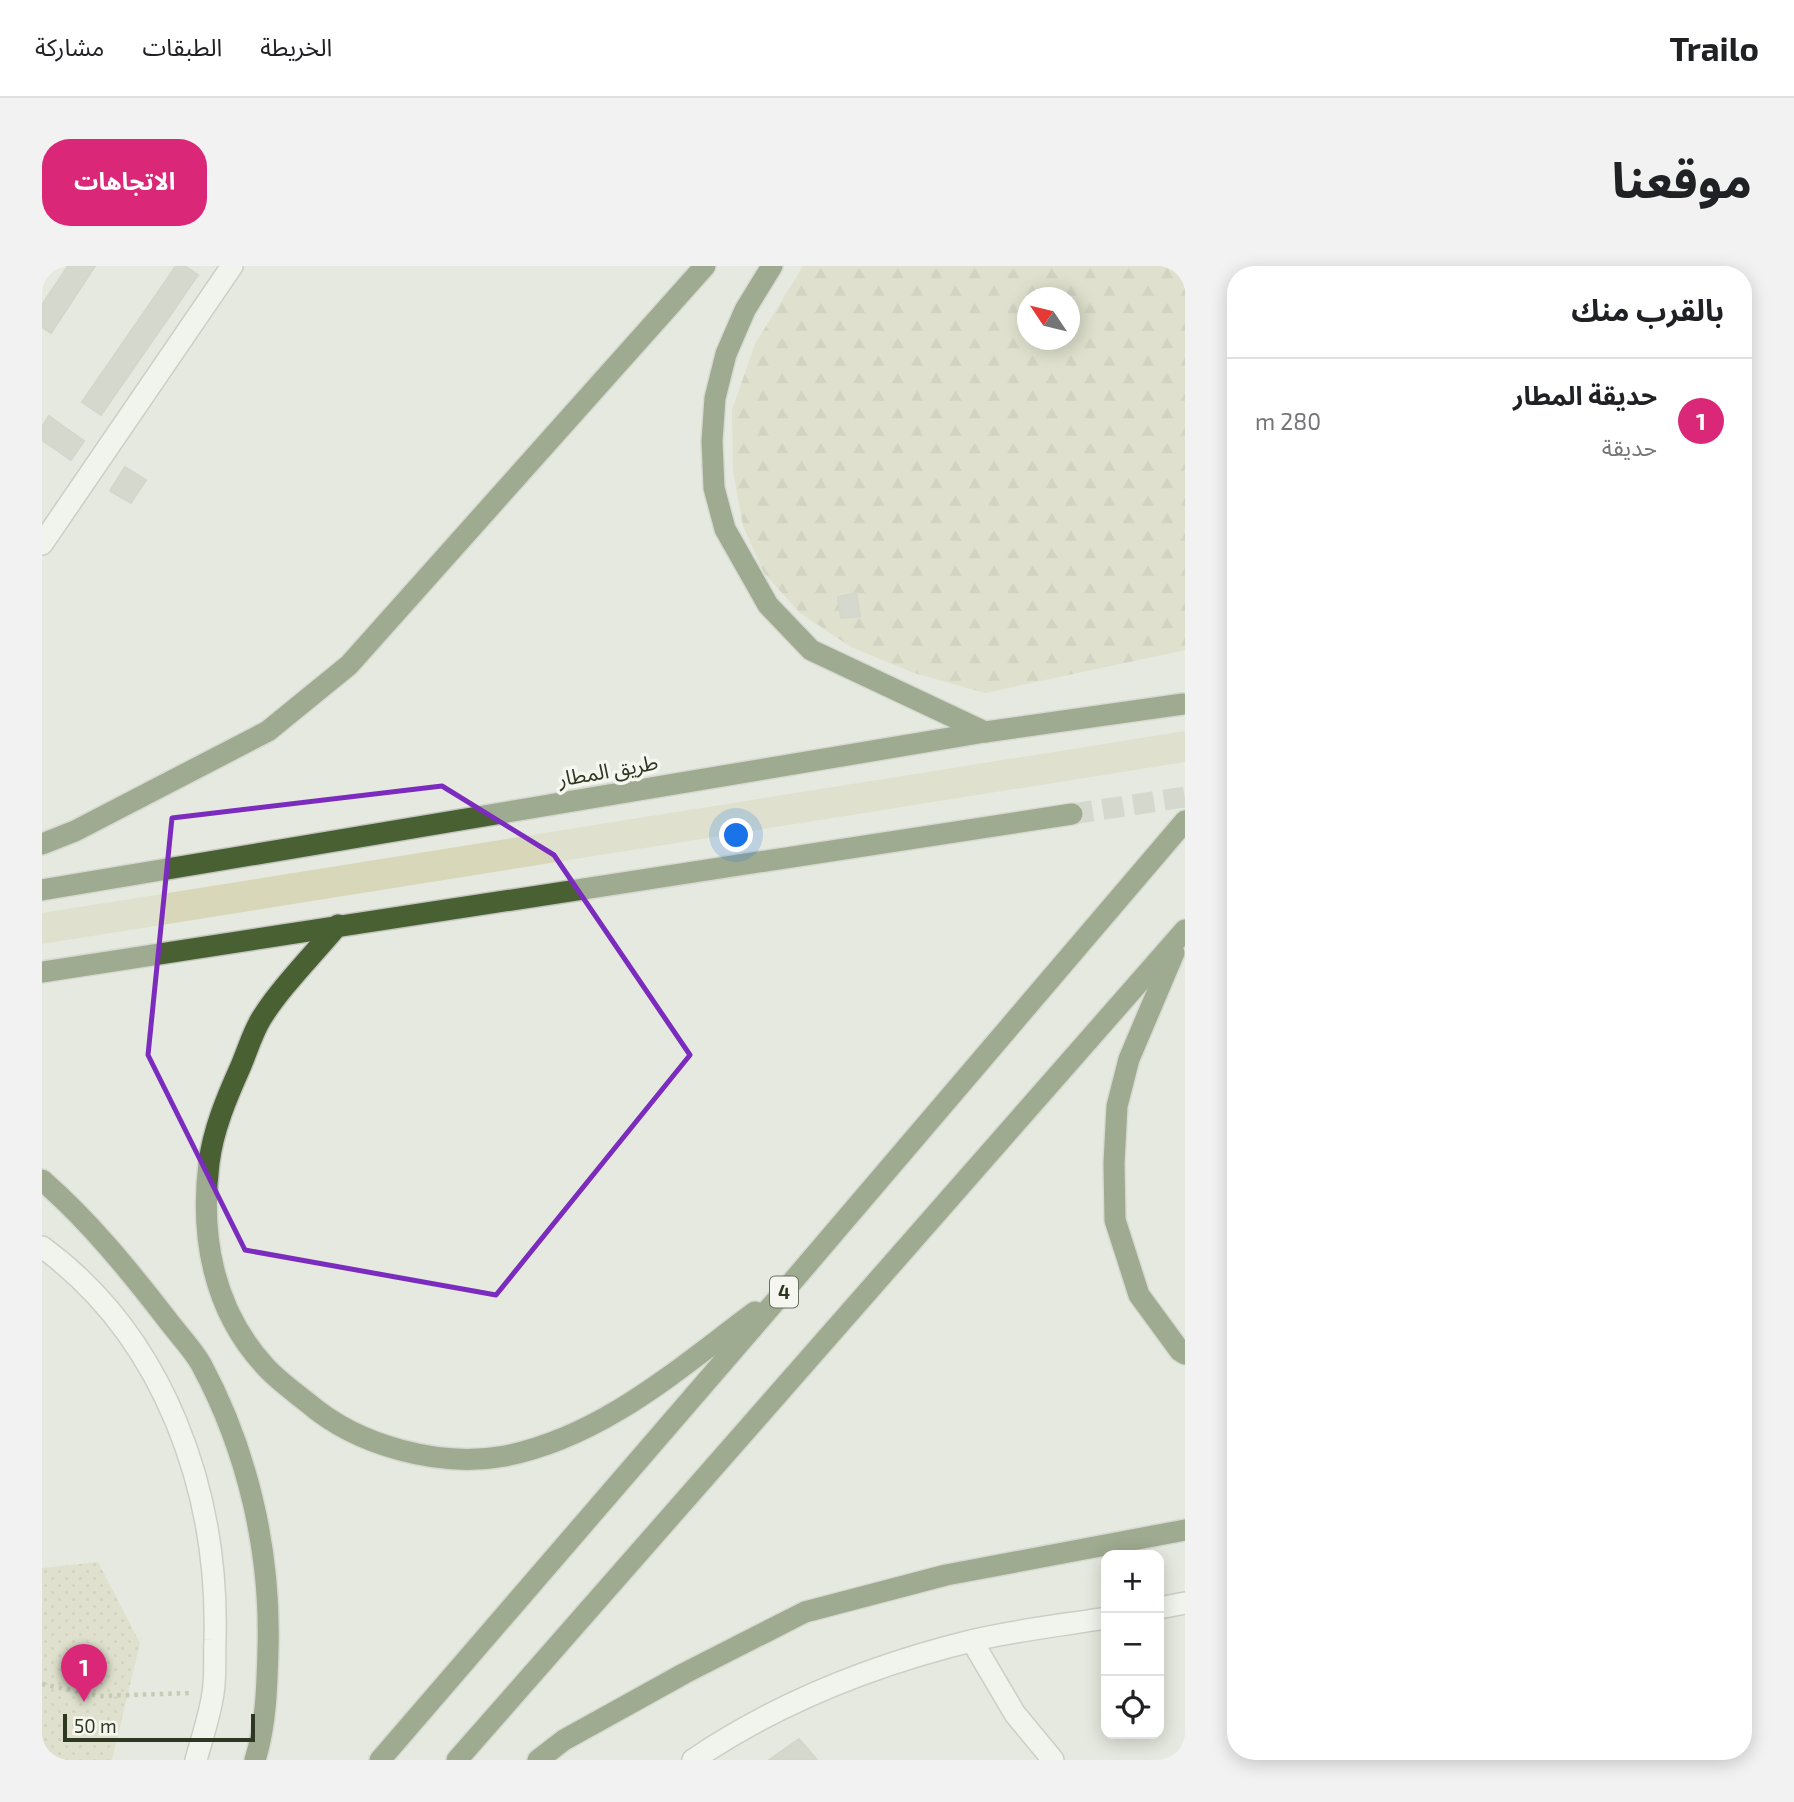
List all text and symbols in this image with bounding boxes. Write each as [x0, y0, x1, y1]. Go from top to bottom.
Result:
text: Trailo [1669, 28, 1759, 68]
text: مشاركة [35, 32, 104, 61]
text: الطبقات [142, 32, 222, 61]
text: الخريطة [260, 32, 332, 61]
button: الاتجاهات [42, 139, 207, 226]
text: موقعنا [1612, 149, 1752, 208]
north arrow [1017, 287, 1080, 350]
text: بالقرب منك [1571, 291, 1724, 327]
text: حديقة المطار [1513, 379, 1657, 410]
text: 280 m [1255, 407, 1321, 435]
text: 1 [1696, 407, 1706, 435]
text: حديقة [1602, 433, 1657, 461]
street label: طريق المطار [555, 748, 660, 793]
your location [719, 818, 753, 852]
road number: 4 [770, 1276, 798, 1308]
map controls [1101, 1550, 1164, 1739]
button: + [1101, 1550, 1164, 1613]
button: − [1101, 1613, 1164, 1676]
pin: 1 [61, 1644, 107, 1702]
button: locate [1101, 1676, 1164, 1739]
scale bar [63, 1711, 256, 1743]
text: 50 m [74, 1714, 117, 1737]

